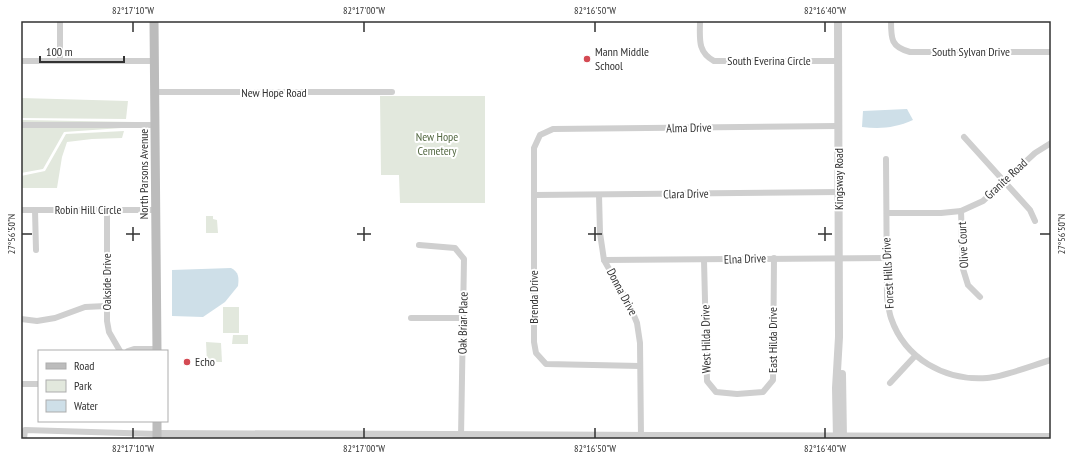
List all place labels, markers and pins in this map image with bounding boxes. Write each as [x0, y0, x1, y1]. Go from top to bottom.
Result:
place label: Mann Middle School [595, 44, 649, 73]
marker: Mann Middle School [582, 54, 592, 64]
place label: Echo [195, 354, 215, 369]
marker: Echo [182, 357, 192, 367]

